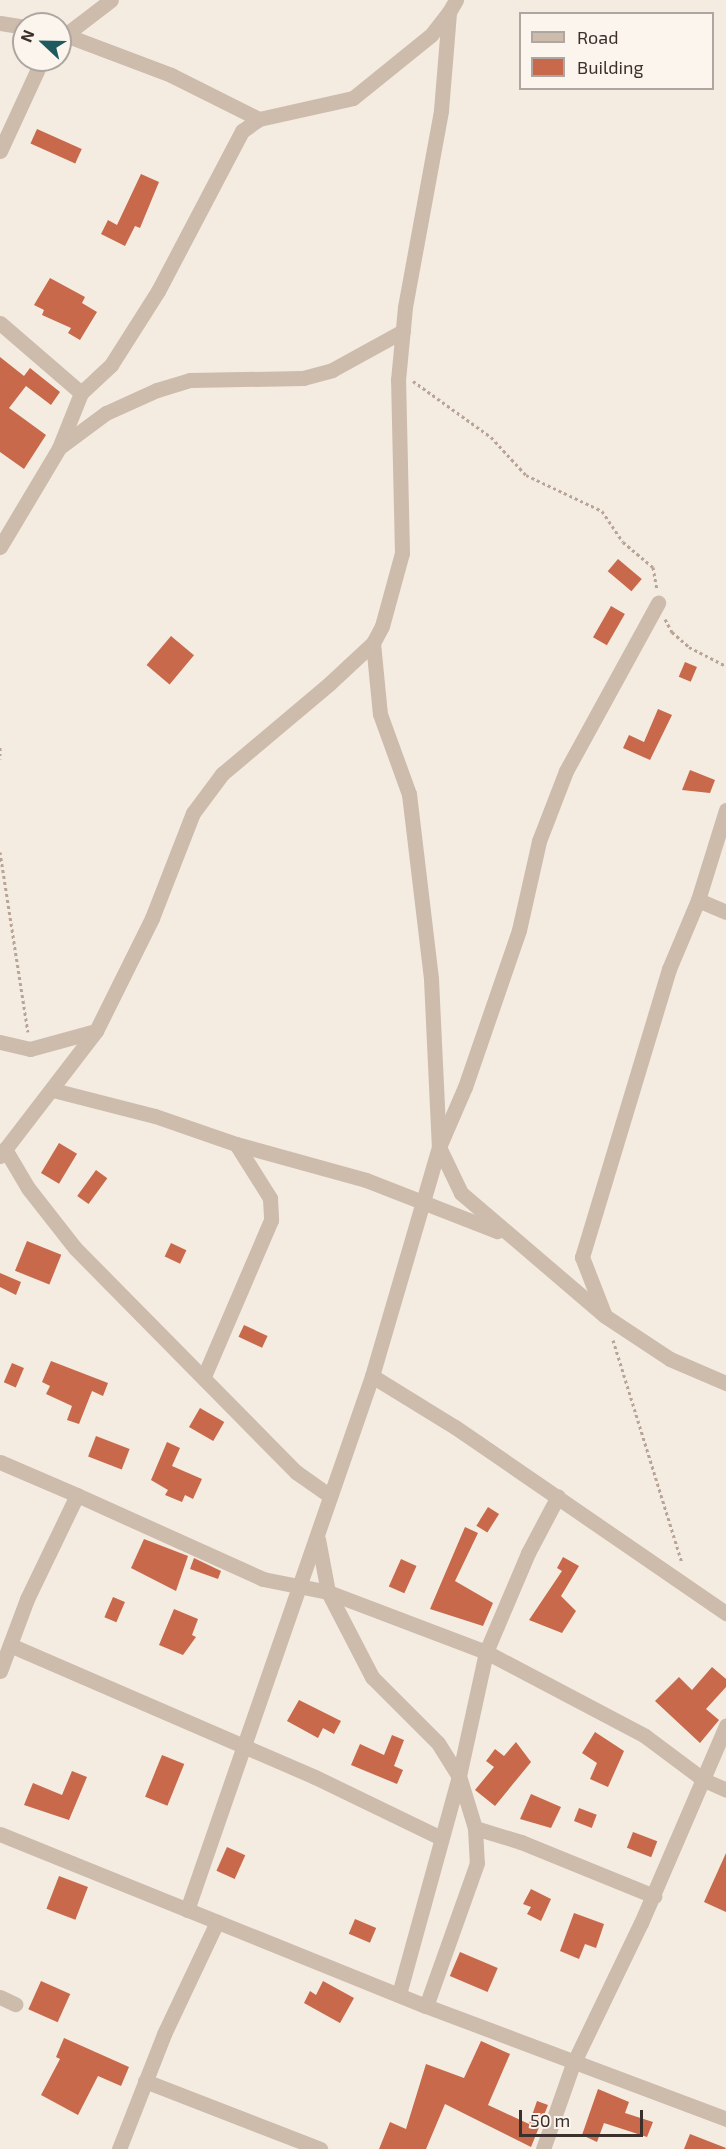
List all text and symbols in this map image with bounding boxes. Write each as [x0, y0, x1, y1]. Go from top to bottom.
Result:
north arrow [12, 12, 72, 72]
legend [519, 12, 714, 90]
text: Road [577, 26, 618, 48]
text: N [16, 27, 38, 45]
text: Building [577, 56, 644, 78]
scale bar [522, 2098, 646, 2136]
text: 50 m [530, 2109, 570, 2131]

